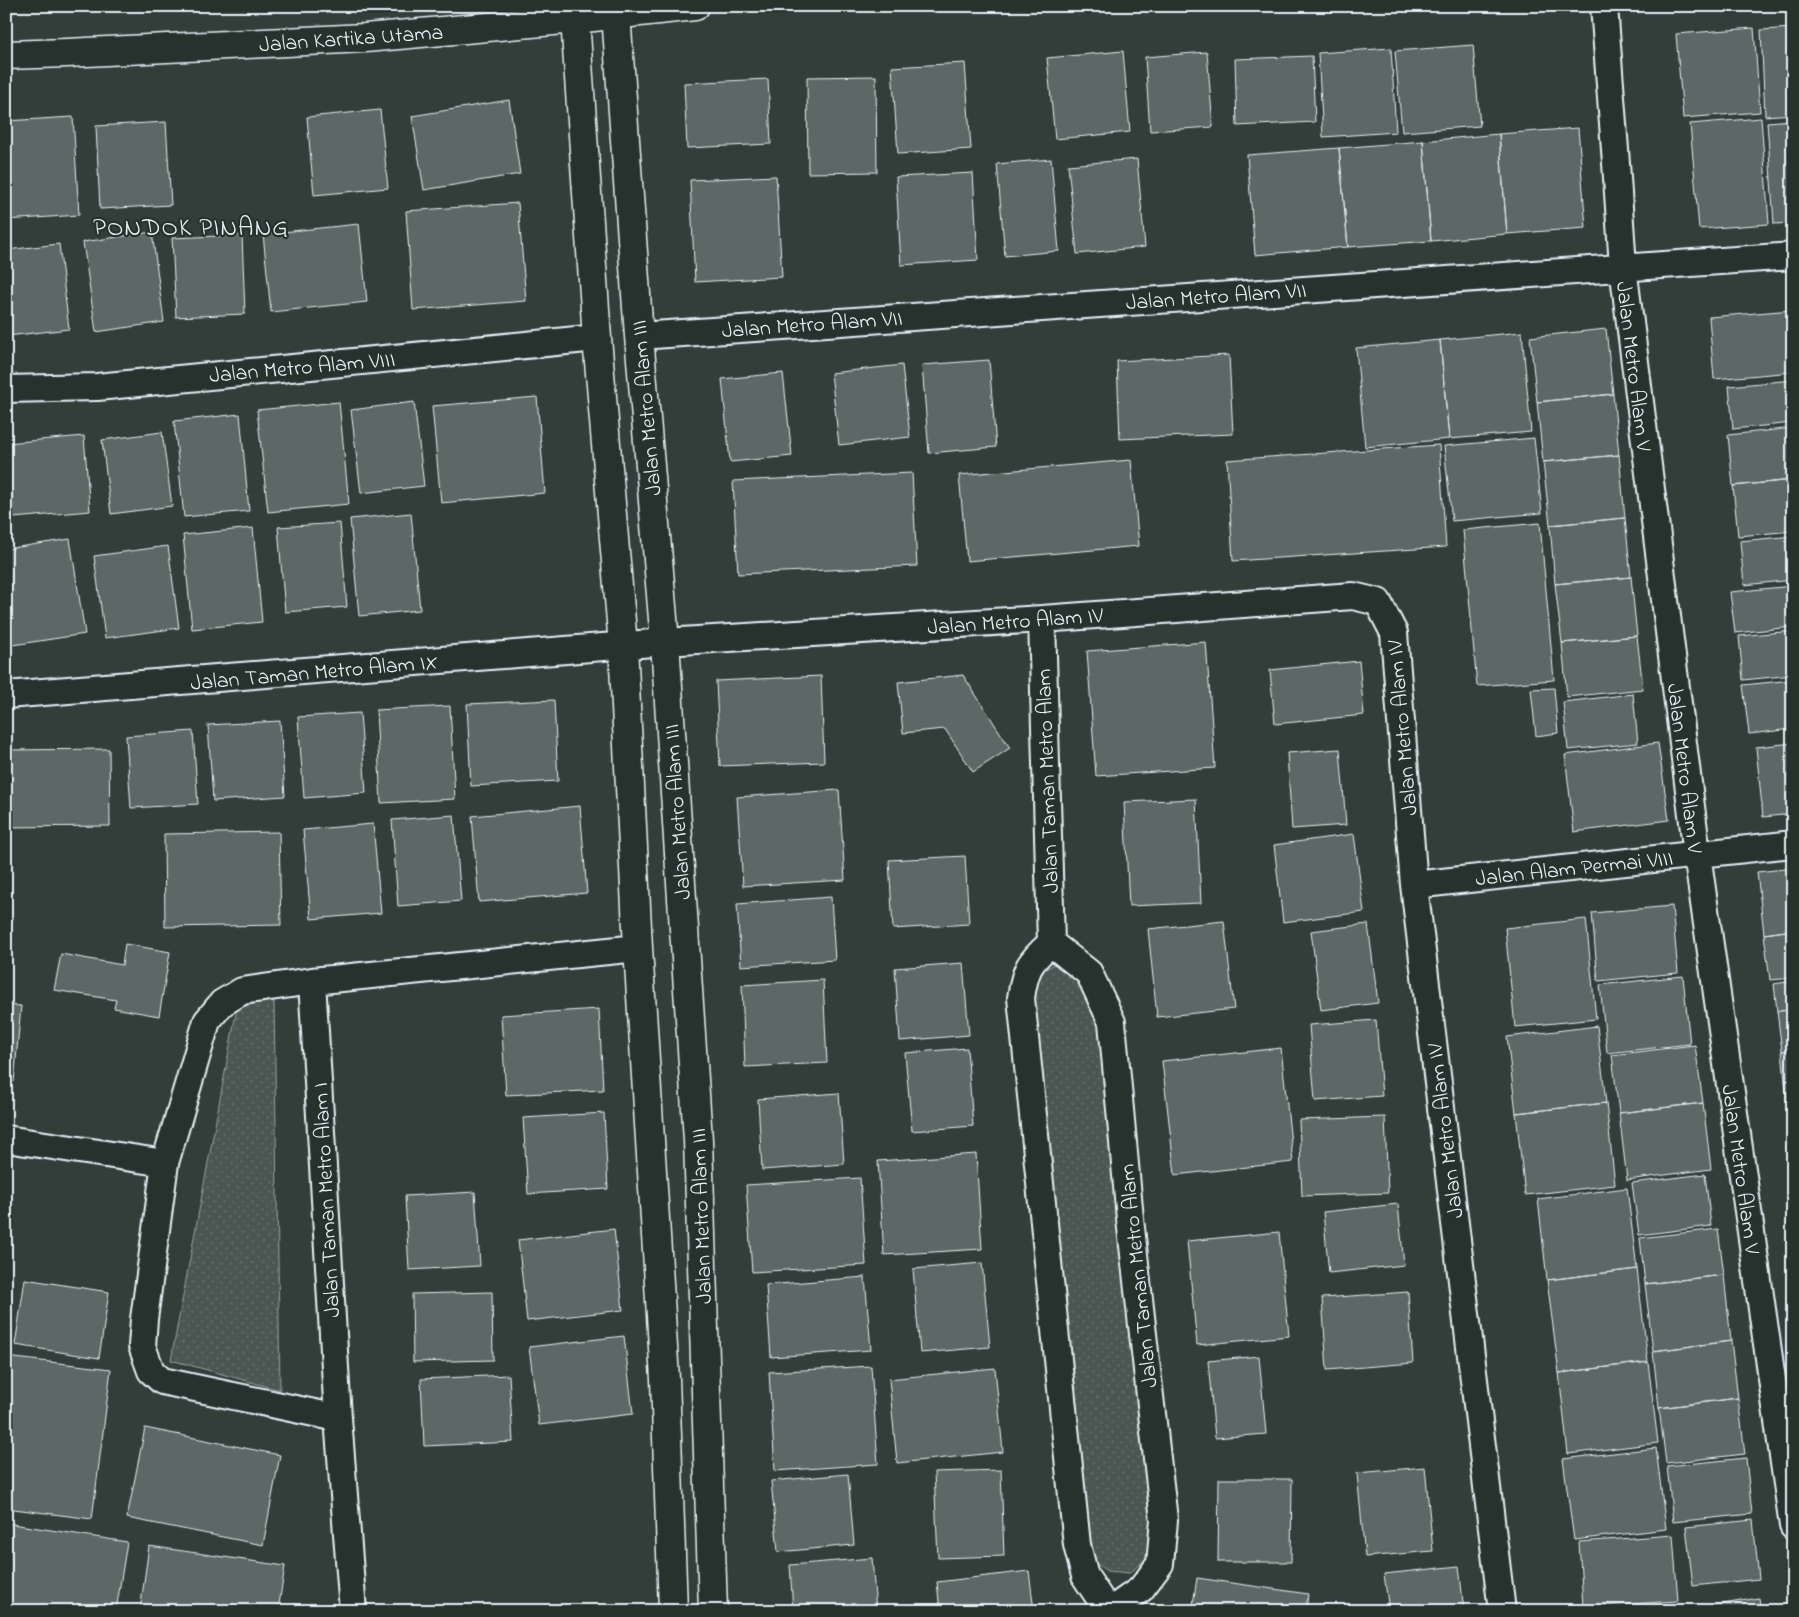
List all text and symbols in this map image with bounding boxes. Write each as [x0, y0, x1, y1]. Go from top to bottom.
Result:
street label: Jalan Kartika Utama [258, 18, 444, 62]
district label: PONDOK PINANG [93, 211, 289, 247]
street label: Jalan Metro Alam VII [1125, 276, 1308, 320]
street label: Jalan Metro Alam V [1606, 280, 1658, 454]
street label: Jalan Metro Alam VII [721, 304, 904, 348]
street label: Jalan Metro Alam III [624, 319, 672, 497]
street label: Jalan Metro Alam VIII [208, 345, 397, 393]
street label: Jalan Metro Alam IV [926, 601, 1105, 645]
street label: Jalan Metro Alam IV [1380, 638, 1428, 817]
street label: Jalan Taman Metro Alam IX [189, 647, 440, 701]
street label: Jalan Taman Metro Alam [1029, 668, 1069, 894]
street label: Jalan Metro Alam V [1657, 682, 1709, 856]
street label: Jalan Metro Alam III [657, 723, 701, 901]
street label: Jalan Alam Permai VIII [1474, 844, 1675, 896]
street label: Jalan Metro Alam IV [1420, 1041, 1474, 1220]
street label: Jalan Taman Metro Alam I [306, 1081, 350, 1318]
street label: Jalan Metro Alam V [1711, 1083, 1767, 1257]
street label: Jalan Metro Alam III [684, 1127, 722, 1304]
street label: Jalan Taman Metro Alam [1112, 1162, 1168, 1389]

